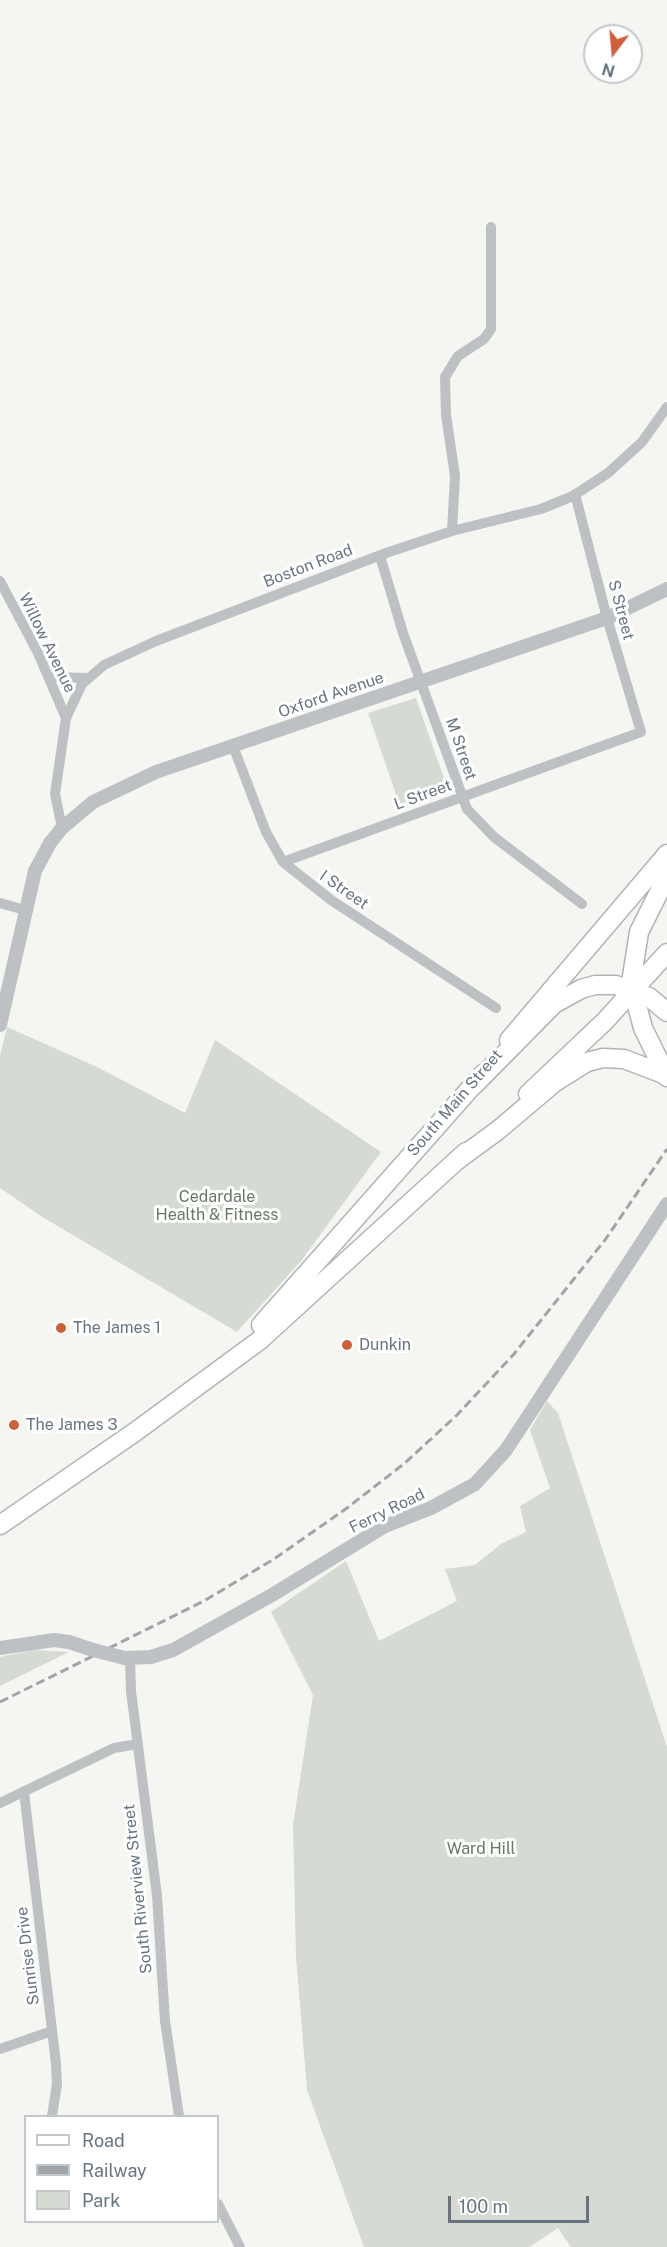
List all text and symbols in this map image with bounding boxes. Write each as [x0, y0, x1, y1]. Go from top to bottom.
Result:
north arrow [583, 24, 643, 84]
text: N [600, 59, 617, 81]
street label: Boston Road [261, 540, 355, 592]
street label: S Street [604, 578, 638, 642]
street label: Willow Avenue [15, 590, 79, 696]
street label: Oxford Avenue [276, 668, 386, 722]
street label: M Street [441, 715, 481, 783]
street label: L Street [392, 776, 454, 814]
street label: I Street [316, 866, 372, 914]
street label: South Main Street [403, 1046, 507, 1160]
park label: Cedardale Health & Fitness [156, 1187, 278, 1225]
place label: The James 1 [73, 1318, 161, 1338]
marker: The James 1 [54, 1321, 68, 1335]
place label: Dunkin [359, 1335, 411, 1355]
marker: Dunkin [340, 1338, 354, 1352]
place label: The James 3 [26, 1415, 118, 1435]
marker: The James 3 [7, 1418, 21, 1432]
street label: Ferry Road [346, 1485, 428, 1537]
street label: South Riverview Street [120, 1803, 156, 1975]
park label: Ward Hill [447, 1839, 515, 1859]
street label: Sunrise Drive [12, 1906, 44, 2006]
legend [24, 2115, 219, 2223]
text: Road [82, 2130, 125, 2151]
text: Railway [82, 2160, 147, 2181]
scale bar [451, 2184, 592, 2222]
text: Park [82, 2190, 120, 2211]
text: 100 m [459, 2196, 508, 2217]

